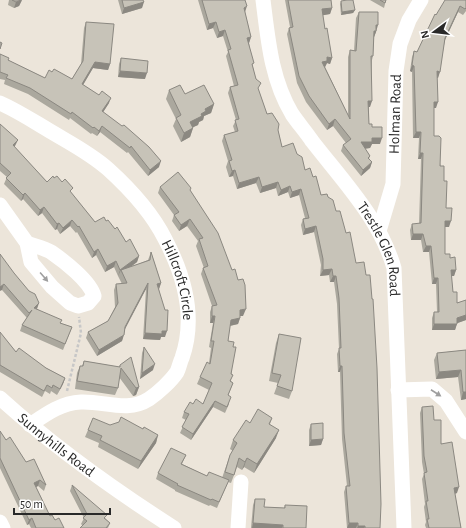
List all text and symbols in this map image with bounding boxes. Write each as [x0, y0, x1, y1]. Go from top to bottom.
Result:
north arrow [414, 12, 454, 52]
text: N [419, 29, 431, 40]
street label: Holman Road [387, 74, 404, 154]
street label: Trestle Glen Road [354, 199, 402, 297]
street label: Hillcroft Circle [159, 237, 195, 321]
one-way arrow [39, 272, 49, 282]
one-way arrow [430, 390, 441, 397]
street label: Sunnyhills Road [15, 410, 97, 480]
scale bar [14, 490, 110, 516]
text: 50 m [20, 498, 43, 510]

